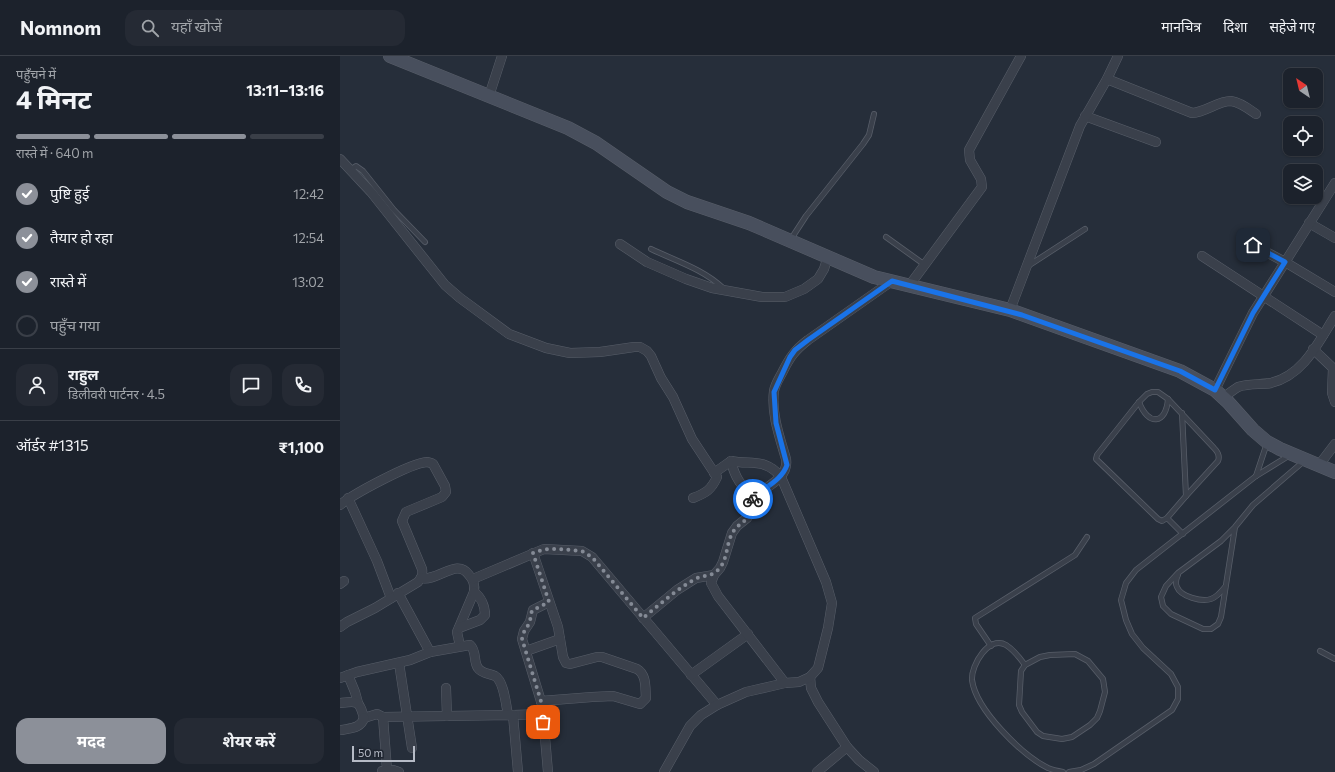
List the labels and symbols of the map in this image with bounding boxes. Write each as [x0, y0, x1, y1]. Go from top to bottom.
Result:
north arrow [1283, 68, 1323, 108]
pin [1236, 228, 1270, 262]
courier [733, 479, 773, 519]
pin [526, 705, 560, 739]
scale bar [352, 744, 415, 763]

